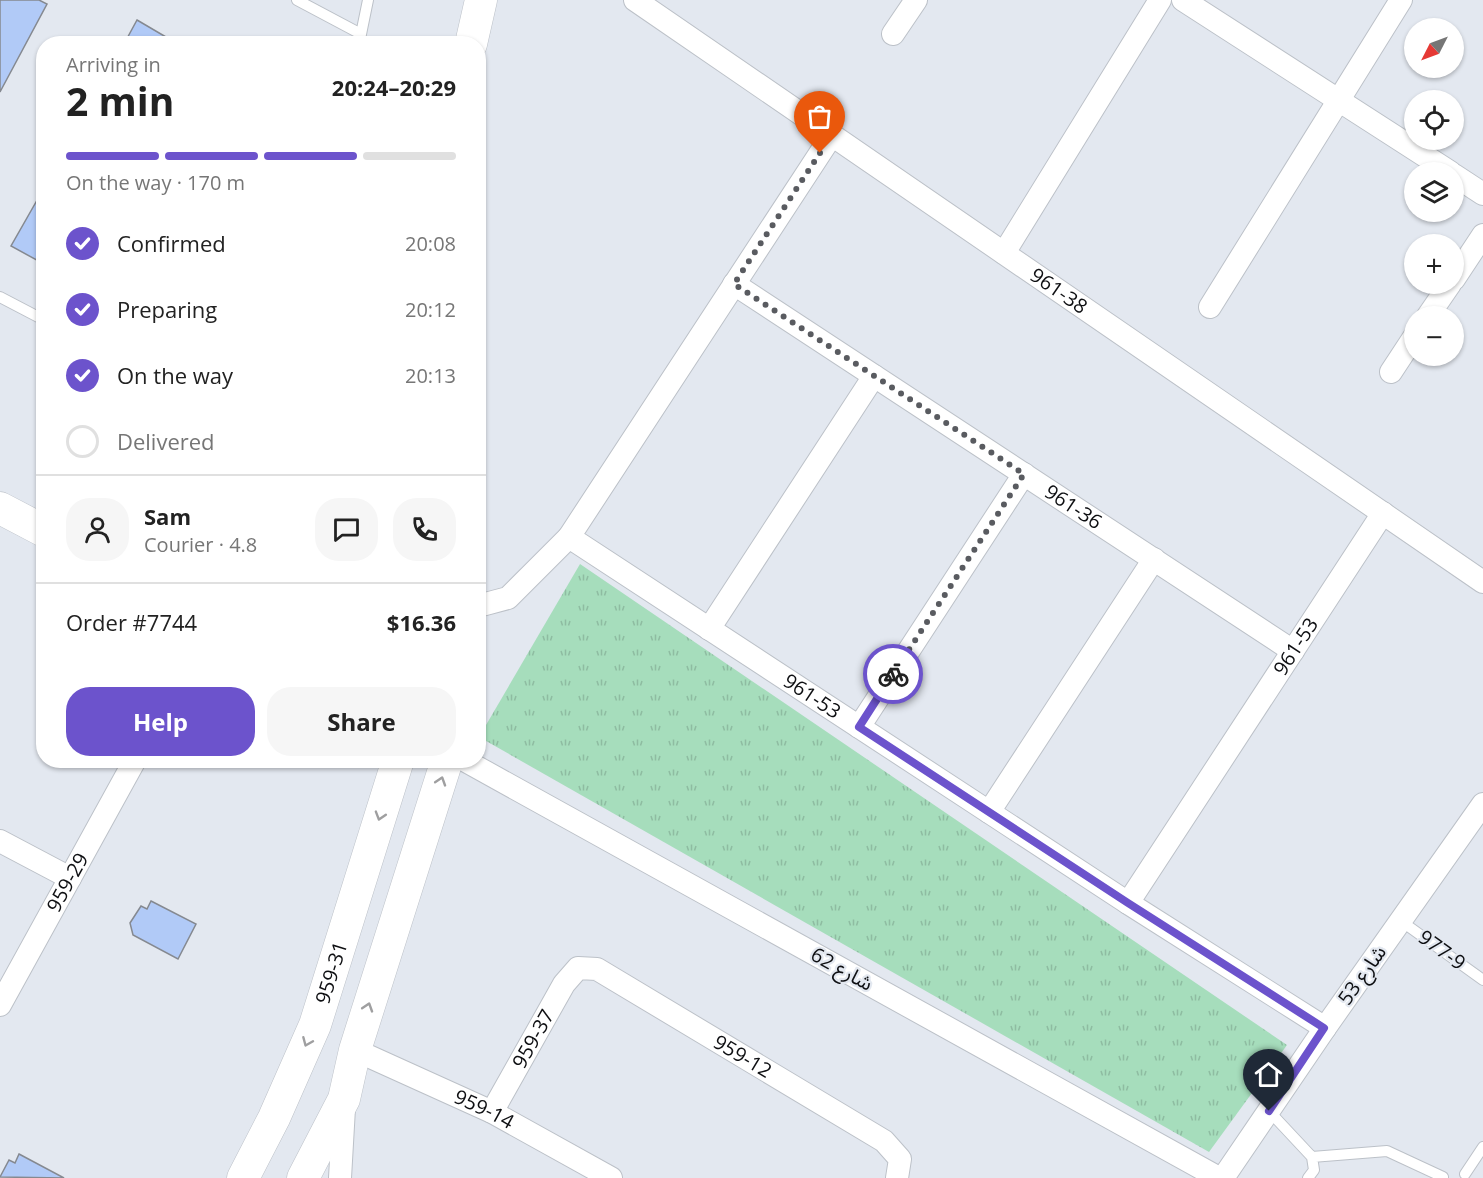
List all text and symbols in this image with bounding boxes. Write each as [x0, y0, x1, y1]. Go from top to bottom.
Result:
north arrow [1404, 18, 1464, 78]
map controls [1404, 18, 1464, 366]
text: Arriving in [66, 51, 161, 78]
text: 20:24–20:29 [332, 72, 456, 102]
text: 2 min [66, 74, 174, 127]
button: locate [1404, 90, 1464, 150]
pin [794, 91, 845, 153]
icon: bag [803, 100, 836, 133]
button: layers [1404, 162, 1464, 222]
text: On the way · 170 m [66, 169, 245, 196]
icon: check [66, 227, 99, 260]
text: Confirmed [117, 228, 226, 258]
text: 20:08 [405, 230, 456, 257]
button: + [1404, 234, 1464, 294]
street label: 961-38 [1025, 261, 1093, 320]
icon: check [66, 293, 99, 326]
text: Preparing [117, 294, 217, 324]
text: 20:12 [405, 296, 456, 323]
button: − [1404, 306, 1464, 366]
icon: check [66, 359, 99, 392]
text: On the way [117, 360, 233, 390]
text: 20:13 [405, 362, 456, 389]
text: Delivered [117, 426, 215, 456]
street label: 961-36 [1040, 478, 1108, 535]
button: person [66, 498, 129, 561]
button: chat [315, 498, 378, 561]
button: phone [393, 498, 456, 561]
text: Sam [144, 501, 191, 531]
text: Courier · 4.8 [144, 531, 257, 558]
text: Order #7744 [66, 607, 197, 637]
text: $16.36 [387, 607, 456, 637]
street label: 961-53 [1267, 612, 1324, 680]
courier [863, 644, 923, 704]
icon: bike [877, 658, 910, 691]
street label: 961-53 [778, 667, 846, 724]
button: Help [66, 687, 255, 756]
button: Share [267, 687, 456, 756]
one-way arrow [433, 776, 446, 787]
one-way arrow [375, 810, 387, 821]
street label: 959-29 [40, 848, 94, 917]
street label: 977-9 [1413, 923, 1471, 976]
street label: 959-31 [309, 938, 353, 1007]
street label: شارع 62 [805, 940, 878, 998]
street label: شارع 53 [1331, 940, 1394, 1011]
one-way arrow [361, 1002, 374, 1013]
street label: 959-37 [505, 1004, 560, 1073]
street label: 959-12 [709, 1028, 777, 1084]
one-way arrow [302, 1035, 314, 1046]
pin [1243, 1049, 1294, 1111]
icon: home [1252, 1058, 1285, 1091]
street label: 959-14 [450, 1083, 520, 1135]

